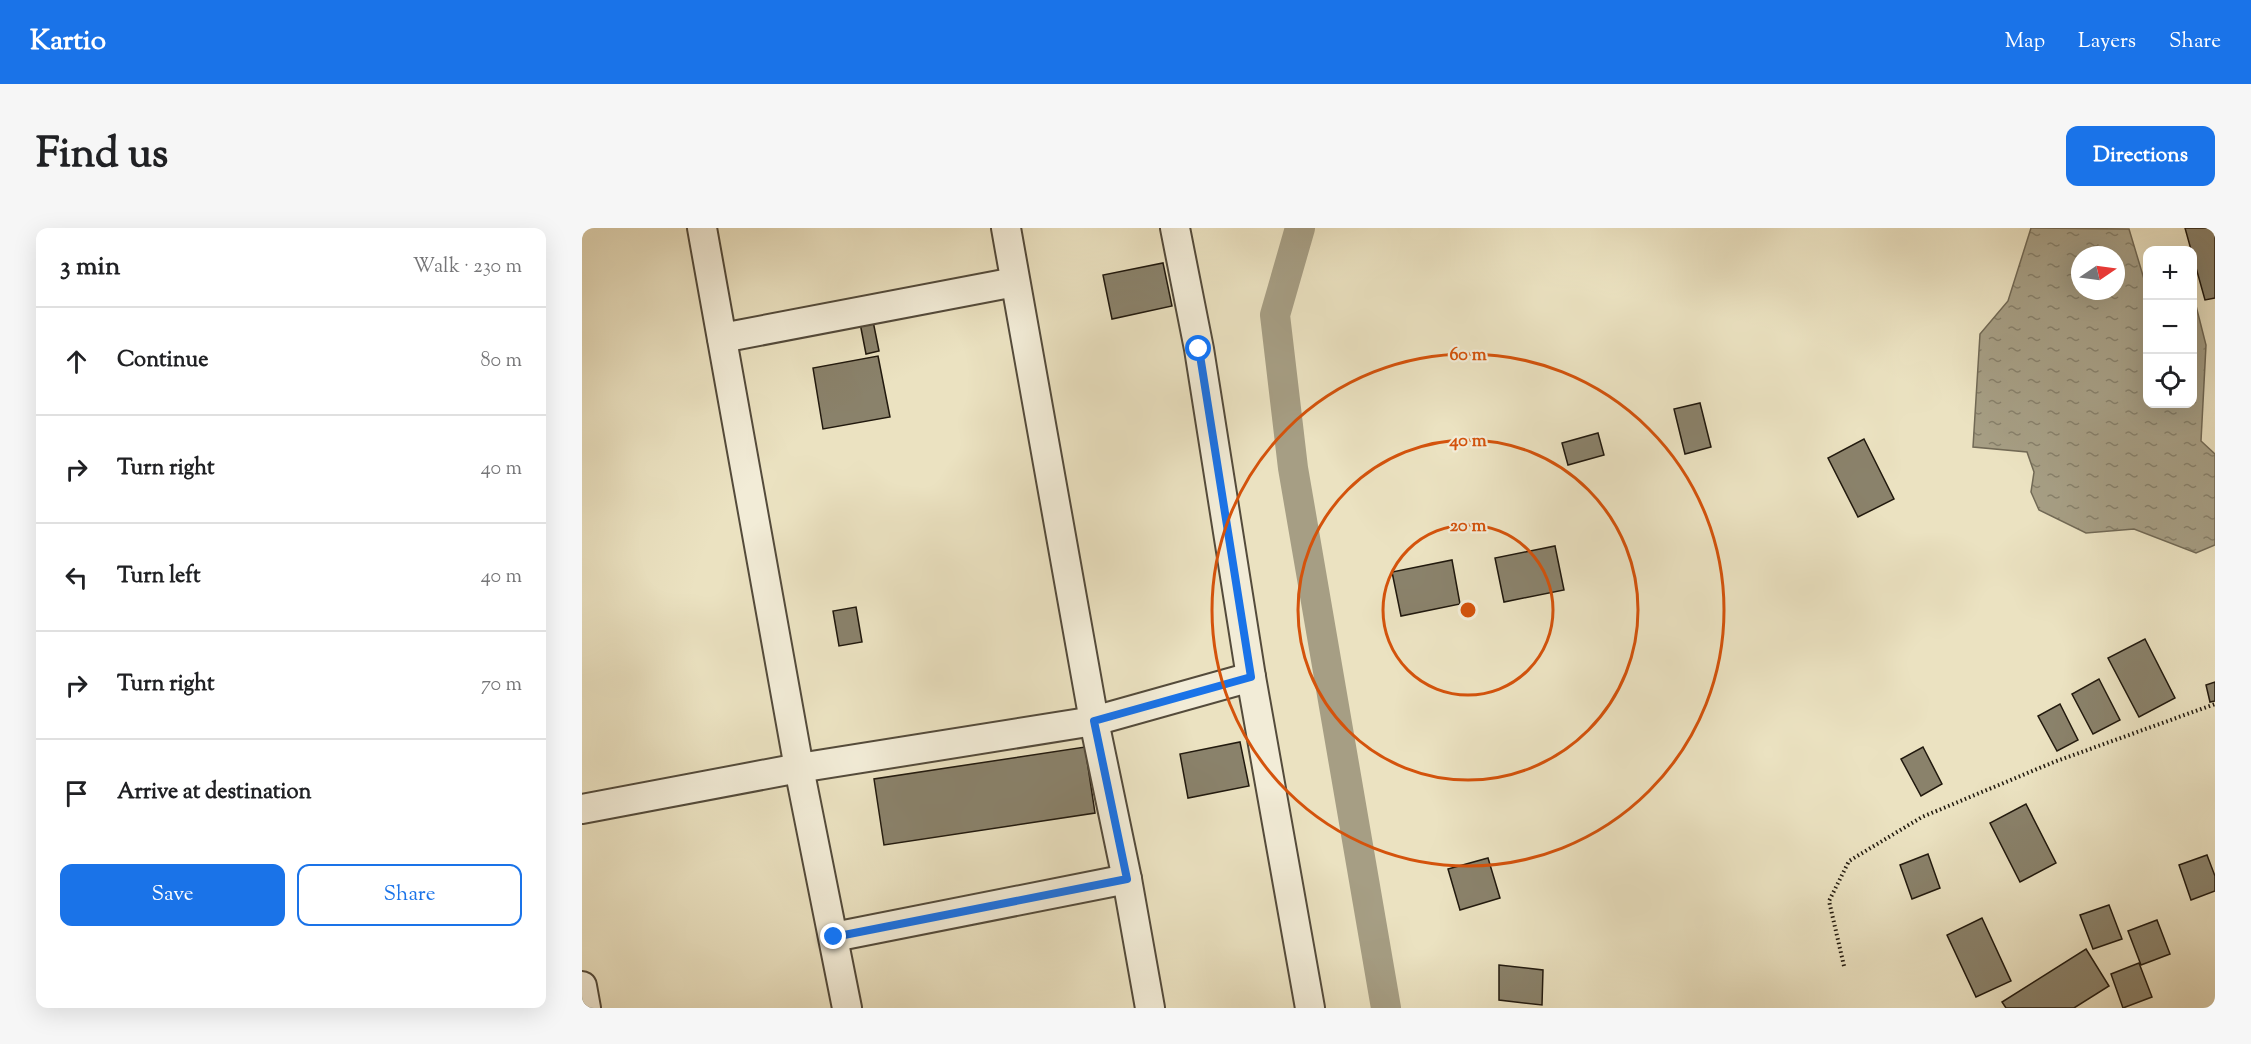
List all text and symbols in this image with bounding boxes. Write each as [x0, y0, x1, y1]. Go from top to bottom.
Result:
text: Kartio [30, 22, 106, 62]
text: Map [2005, 27, 2045, 57]
text: Layers [2078, 27, 2136, 57]
text: Share [2169, 27, 2221, 57]
text: Find us [36, 126, 168, 186]
button: Directions [2066, 126, 2215, 186]
north arrow [2071, 246, 2125, 300]
map controls [2143, 246, 2197, 408]
button: + [2143, 246, 2197, 300]
text: 3 min [60, 249, 120, 286]
text: Walk · 230 m [413, 253, 522, 282]
button: − [2143, 300, 2197, 354]
route start [1185, 335, 1211, 361]
text: 60 m [1449, 343, 1487, 369]
icon: ahead [60, 345, 93, 378]
text: Continue [117, 345, 208, 377]
text: 80 m [481, 347, 522, 376]
button: locate [2143, 354, 2197, 408]
text: 40 m [1448, 429, 1487, 455]
icon: right [60, 453, 93, 486]
text: Turn right [117, 453, 214, 485]
text: 40 m [481, 455, 522, 484]
text: 20 m [1450, 514, 1486, 540]
icon: left [60, 561, 93, 594]
text: Turn left [117, 561, 200, 593]
text: 40 m [481, 563, 522, 592]
centre of rings [1458, 600, 1478, 620]
icon: right [60, 669, 93, 702]
text: Turn right [117, 669, 214, 701]
text: 70 m [481, 671, 522, 700]
icon: arrive [60, 777, 93, 810]
text: Arrive at destination [117, 777, 312, 809]
button: Save [60, 864, 285, 926]
button: Share [297, 864, 522, 926]
route end [820, 923, 846, 949]

